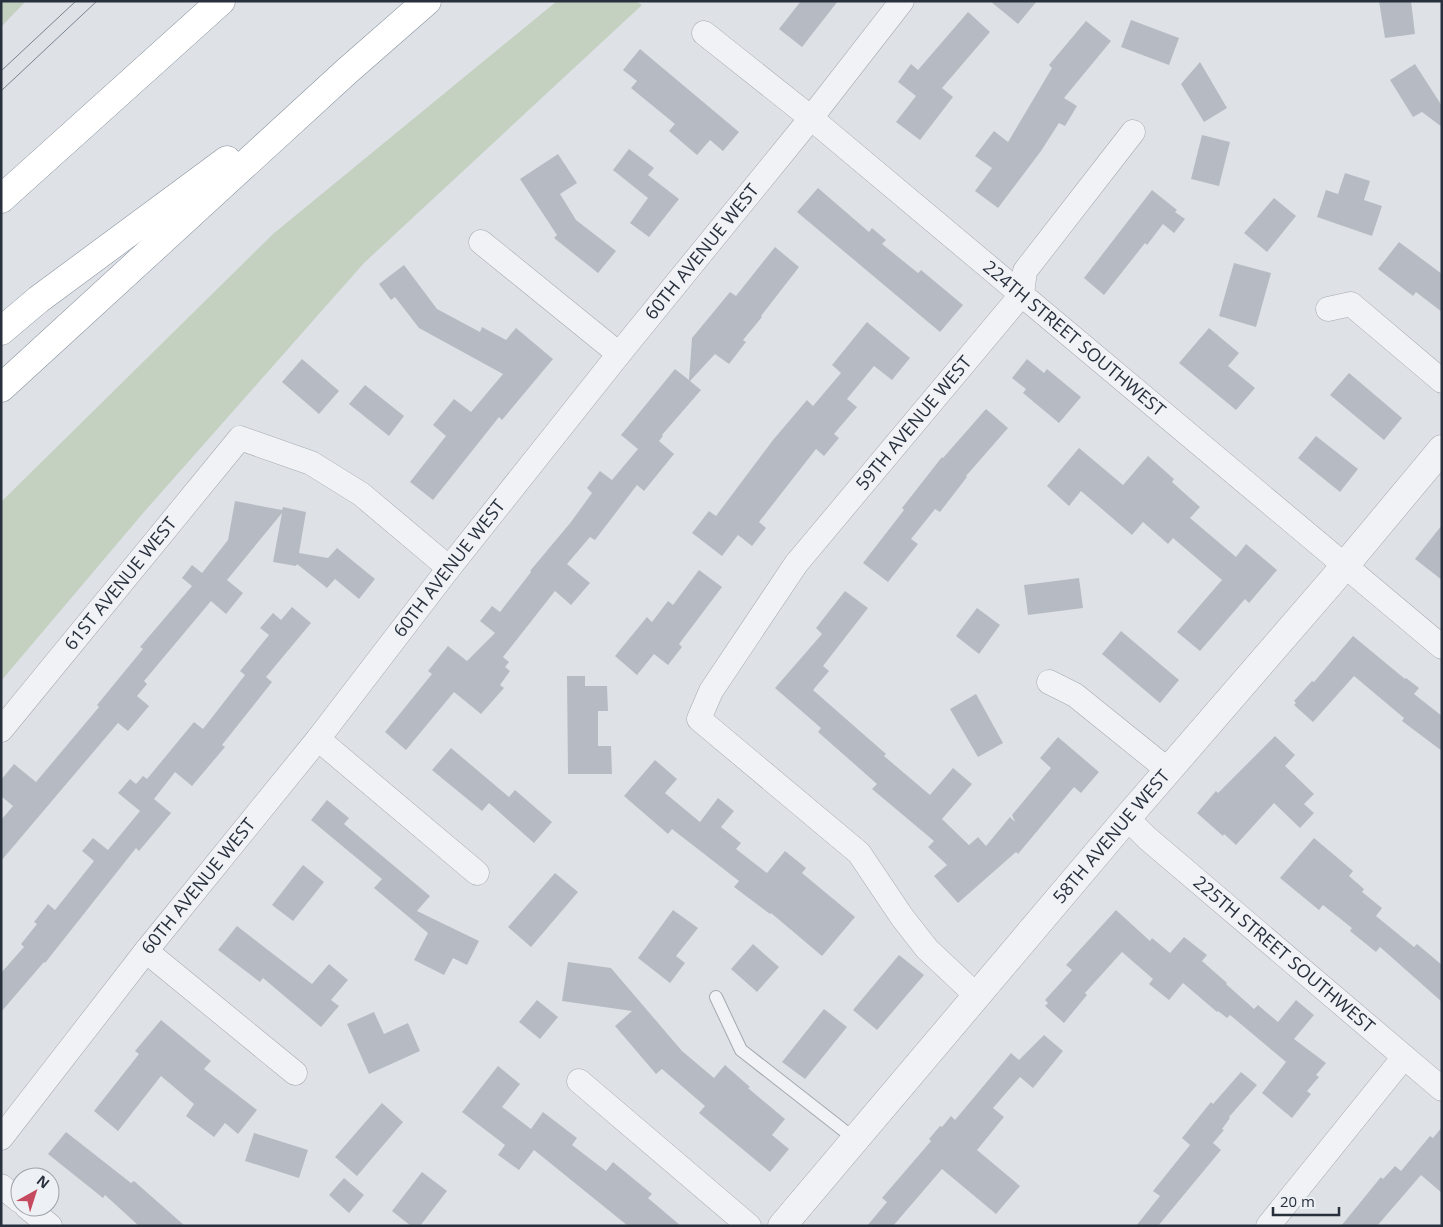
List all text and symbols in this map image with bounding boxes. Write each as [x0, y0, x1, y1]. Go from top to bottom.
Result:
street label: 60TH AVENUE WEST [639, 178, 764, 324]
street label: 224TH STREET SOUTHWEST [979, 254, 1171, 421]
street label: 59TH AVENUE WEST [850, 350, 976, 495]
street label: 60TH AVENUE WEST [387, 494, 510, 642]
street label: 61ST AVENUE WEST [58, 512, 182, 655]
street label: 58TH AVENUE WEST [1047, 764, 1175, 908]
street label: 60TH AVENUE WEST [135, 813, 260, 959]
street label: 225TH STREET SOUTHWEST [1189, 870, 1380, 1038]
north arrow [10, 1167, 60, 1217]
text: N [33, 1171, 54, 1192]
scale bar [1273, 1184, 1339, 1216]
text: 20 m [1280, 1191, 1315, 1211]

